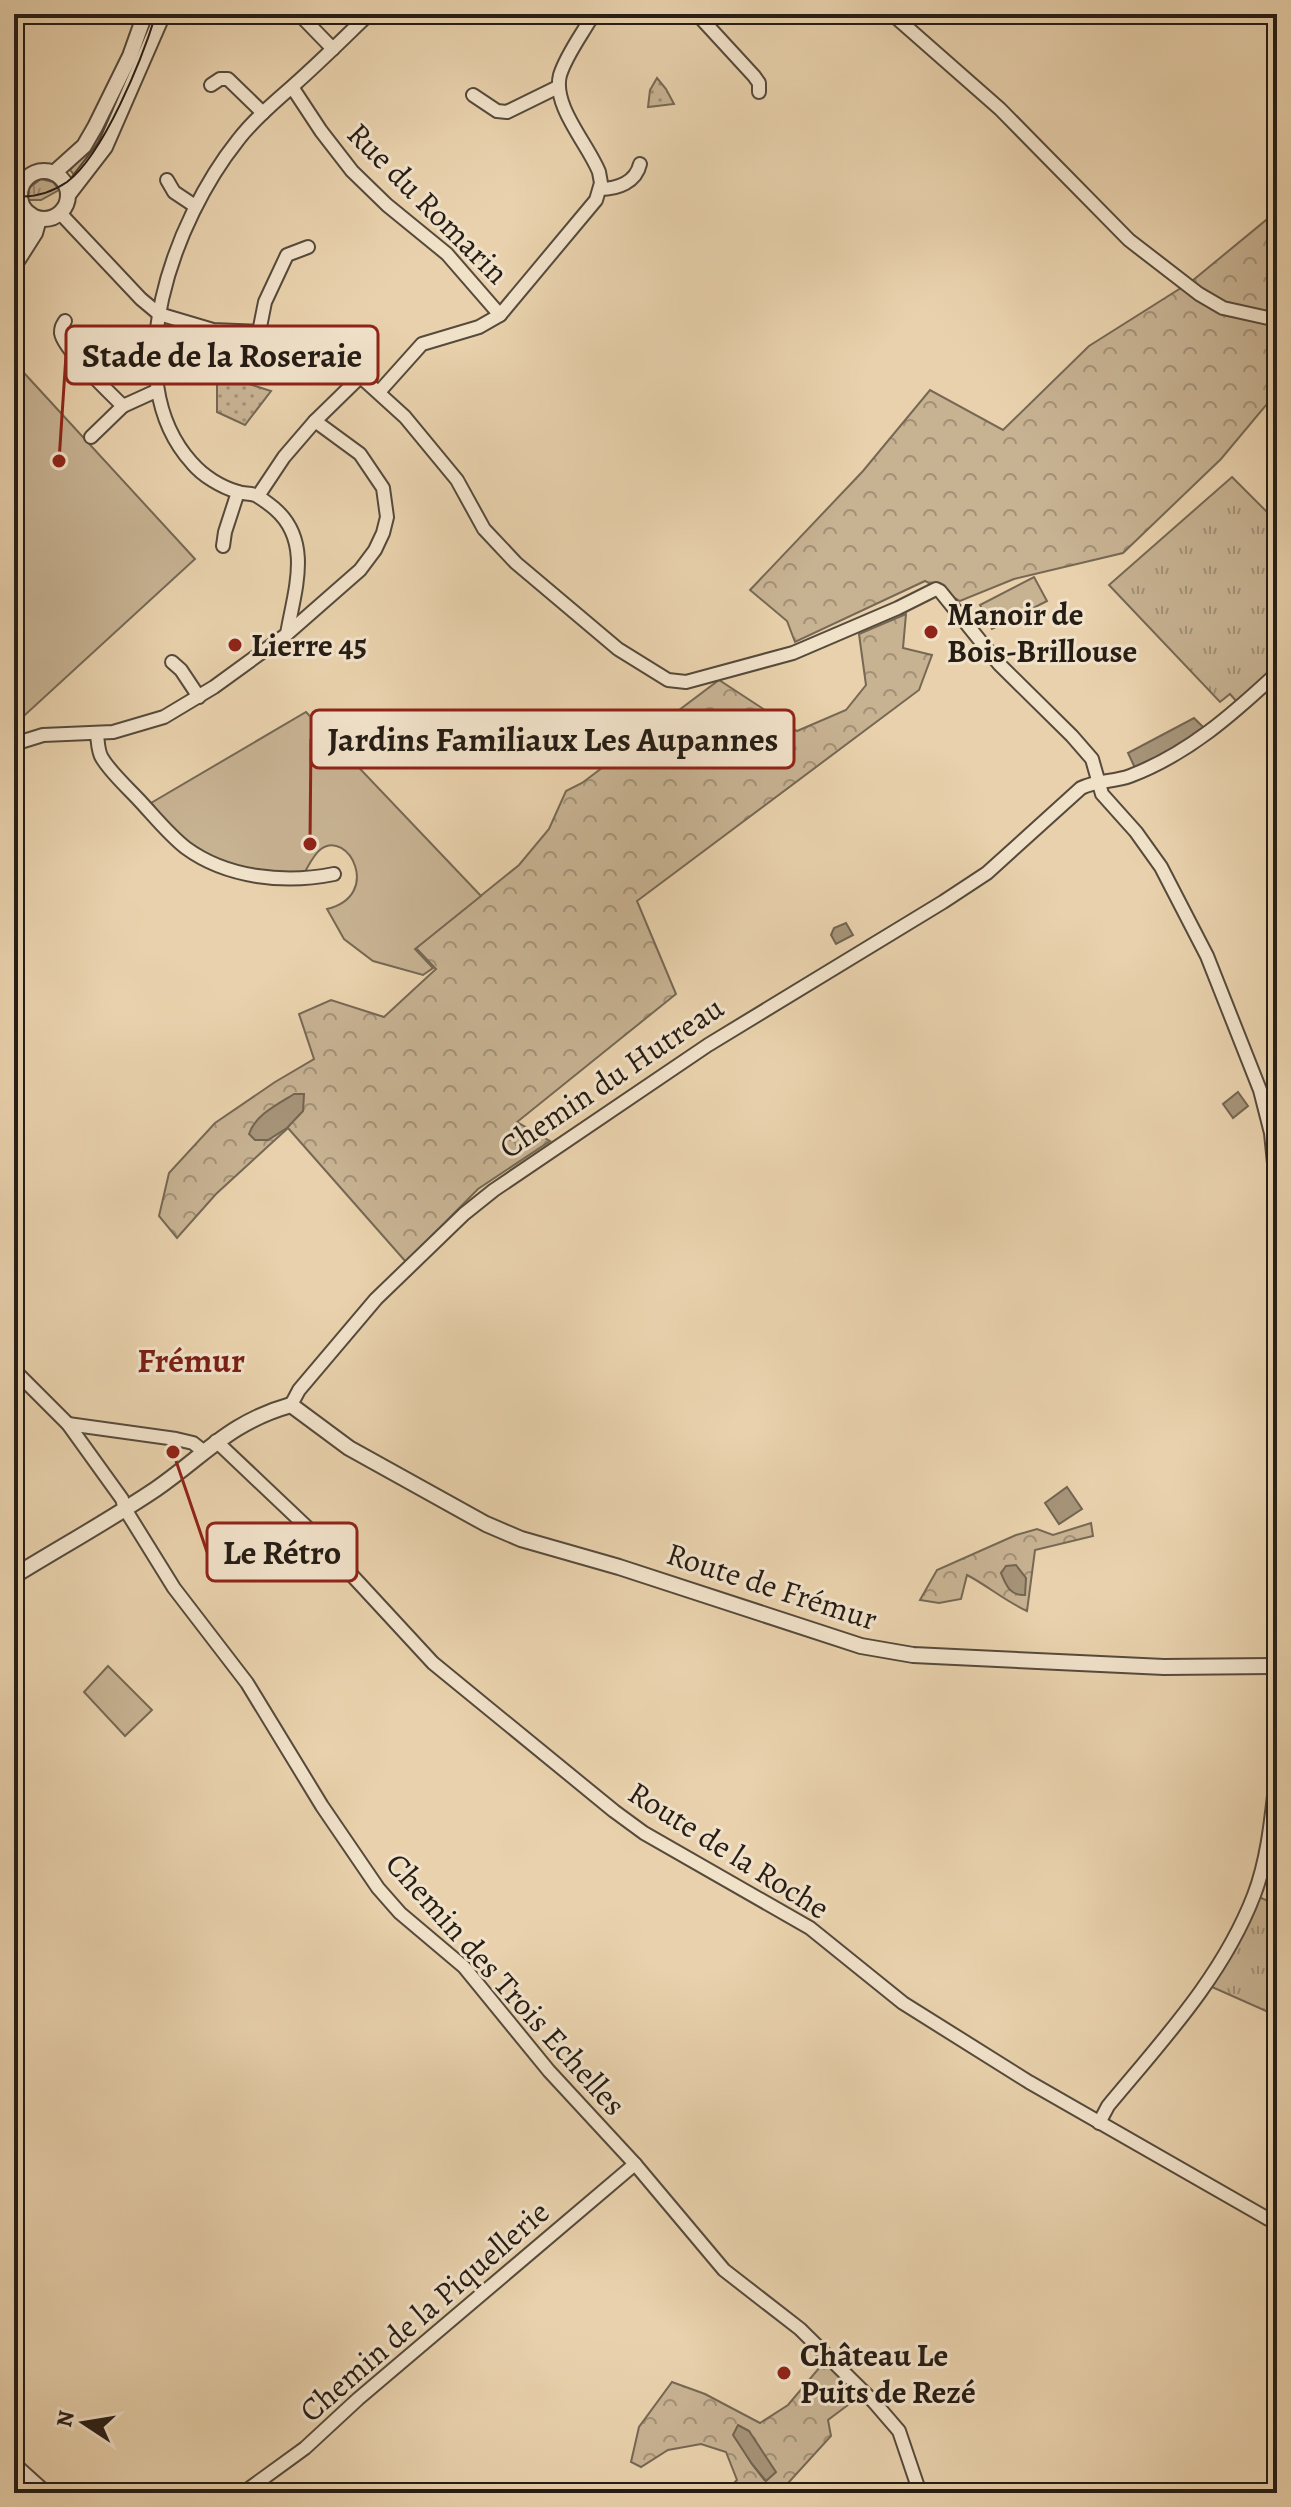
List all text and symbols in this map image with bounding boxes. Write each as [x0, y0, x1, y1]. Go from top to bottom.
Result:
street label: Rue du Romarin [337, 112, 519, 294]
callout: Stade de la Roseraie [66, 326, 378, 384]
text: Stade de la Roseraie [82, 332, 362, 379]
place label: Manoir de Bois-Brillouse [947, 592, 1137, 673]
place label: Lierre 45 [251, 623, 367, 667]
marker: Manoir de Bois-Brillouse [922, 623, 940, 641]
marker: Lierre 45 [226, 636, 244, 654]
callout: Jardins Familiaux Les Aupannes [311, 710, 794, 768]
text: Jardins Familiaux Les Aupannes [328, 716, 778, 763]
street label: Chemin du Hutreau [490, 985, 733, 1169]
district label: Frémur [137, 1337, 245, 1384]
callout: Le Rétro [207, 1523, 357, 1581]
text: Le Rétro [223, 1529, 341, 1576]
street label: Route de Frémur [661, 1531, 883, 1641]
street label: Route de la Roche [620, 1771, 838, 1929]
street label: Chemin des Trois Echelles [376, 1843, 636, 2125]
street label: Chemin de la Piquellerie [290, 2190, 558, 2432]
place label: Château Le Puits de Rezé [800, 2333, 976, 2414]
marker: Château Le Puits de Rezé [775, 2364, 793, 2382]
north arrow [44, 2383, 124, 2463]
text: N [49, 2408, 82, 2430]

